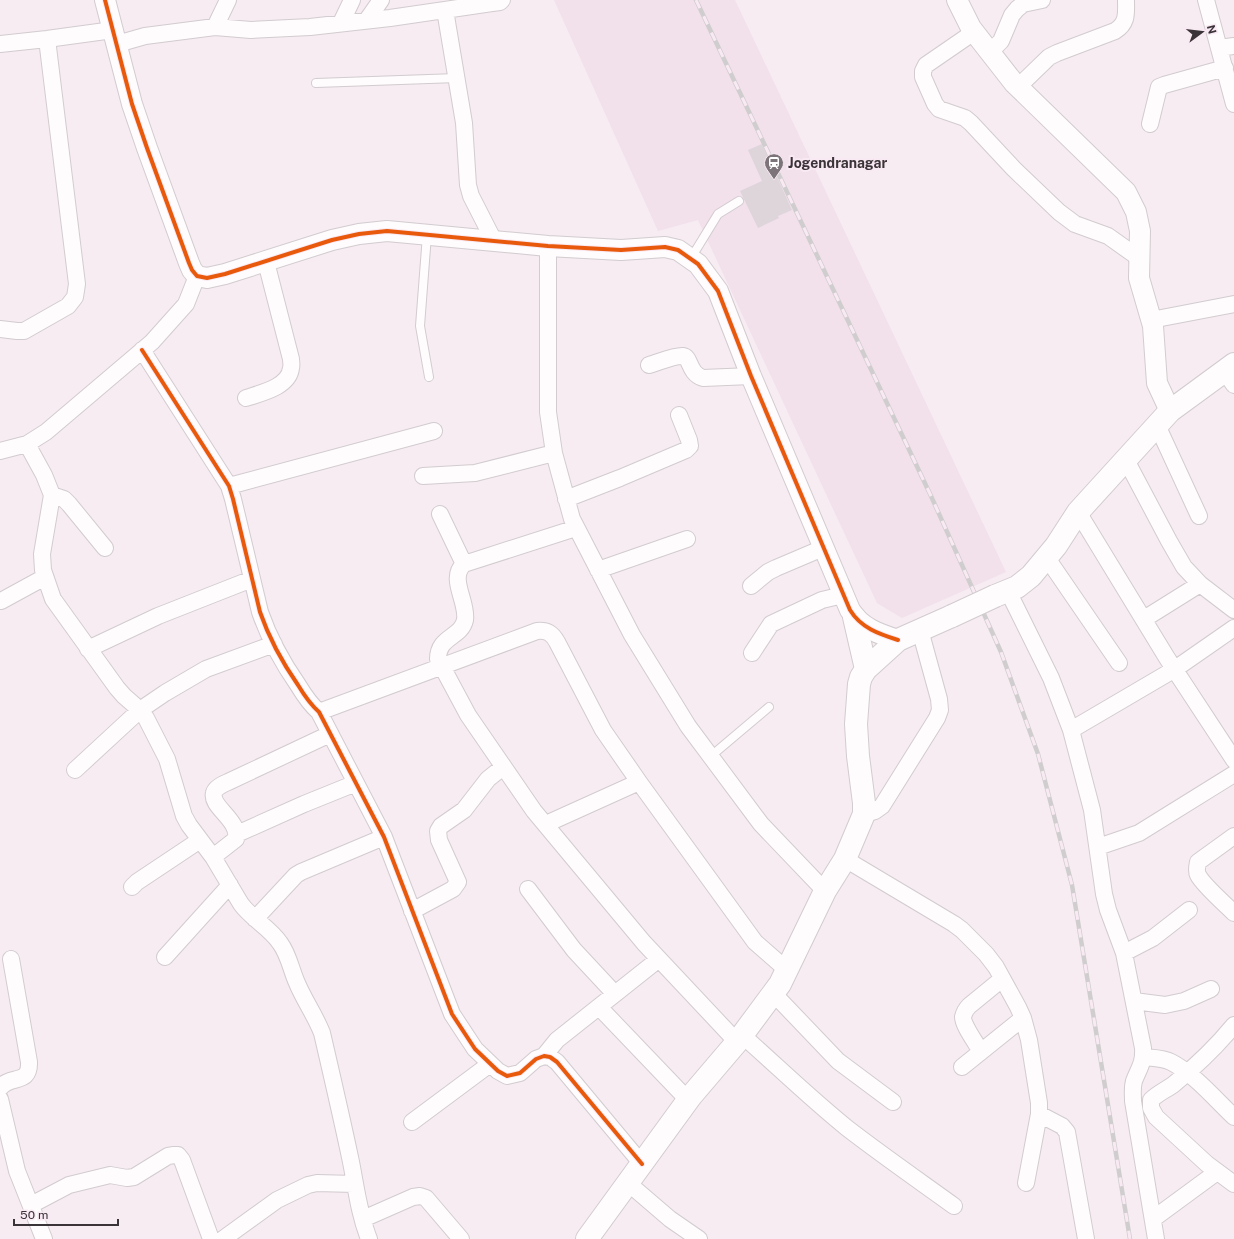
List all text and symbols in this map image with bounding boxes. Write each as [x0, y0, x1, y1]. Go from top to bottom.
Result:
north arrow [1182, 12, 1222, 52]
text: N [1205, 24, 1219, 35]
station icon: Jogendranagar [763, 152, 785, 180]
place label: Jogendranagar [788, 155, 887, 171]
scale bar [14, 1201, 118, 1227]
text: 50 m [20, 1208, 48, 1222]

